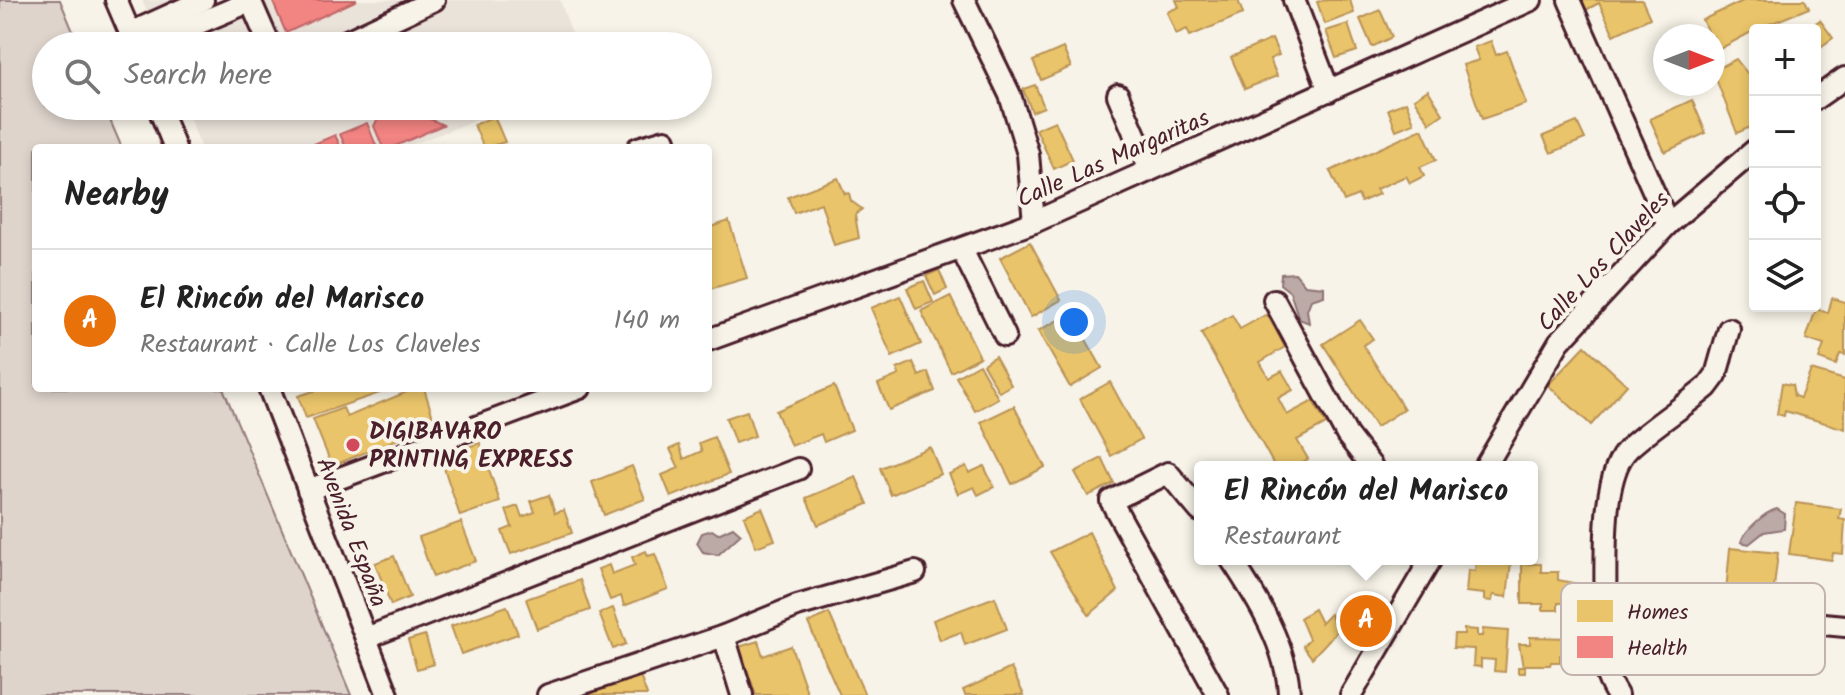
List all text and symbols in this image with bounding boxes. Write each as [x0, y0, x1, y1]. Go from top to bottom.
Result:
north arrow [1653, 24, 1725, 96]
map controls [1749, 24, 1821, 312]
button: + [1749, 24, 1821, 96]
search box [32, 32, 712, 120]
text: Search here [124, 52, 272, 100]
icon: search [60, 54, 104, 98]
button: − [1749, 96, 1821, 168]
street label: Calle Las Margaritas [1011, 99, 1216, 219]
button: locate [1749, 168, 1821, 240]
text: Nearby [64, 169, 169, 223]
street label: Calle Los Claveles [1528, 183, 1680, 342]
button: layers [1749, 240, 1821, 312]
text: El Rincón del Marisco [140, 276, 424, 324]
text: A [82, 300, 98, 342]
text: 140 m [613, 300, 680, 342]
your location [1054, 302, 1094, 342]
text: Restaurant · Calle Los Claveles [140, 324, 481, 366]
place label: DIGIBAVARO PRINTING EXPRESS [369, 413, 574, 480]
marker: DIGIBAVARO PRINTING EXPRESS [344, 436, 362, 454]
street label: Avenida España [304, 452, 397, 613]
popup [1194, 461, 1538, 565]
text: El Rincón del Marisco [1224, 468, 1508, 516]
text: Restaurant [1224, 516, 1341, 558]
legend [1561, 583, 1825, 675]
pin: A [1340, 591, 1392, 651]
text: Homes [1627, 596, 1689, 631]
text: Health [1627, 632, 1688, 667]

